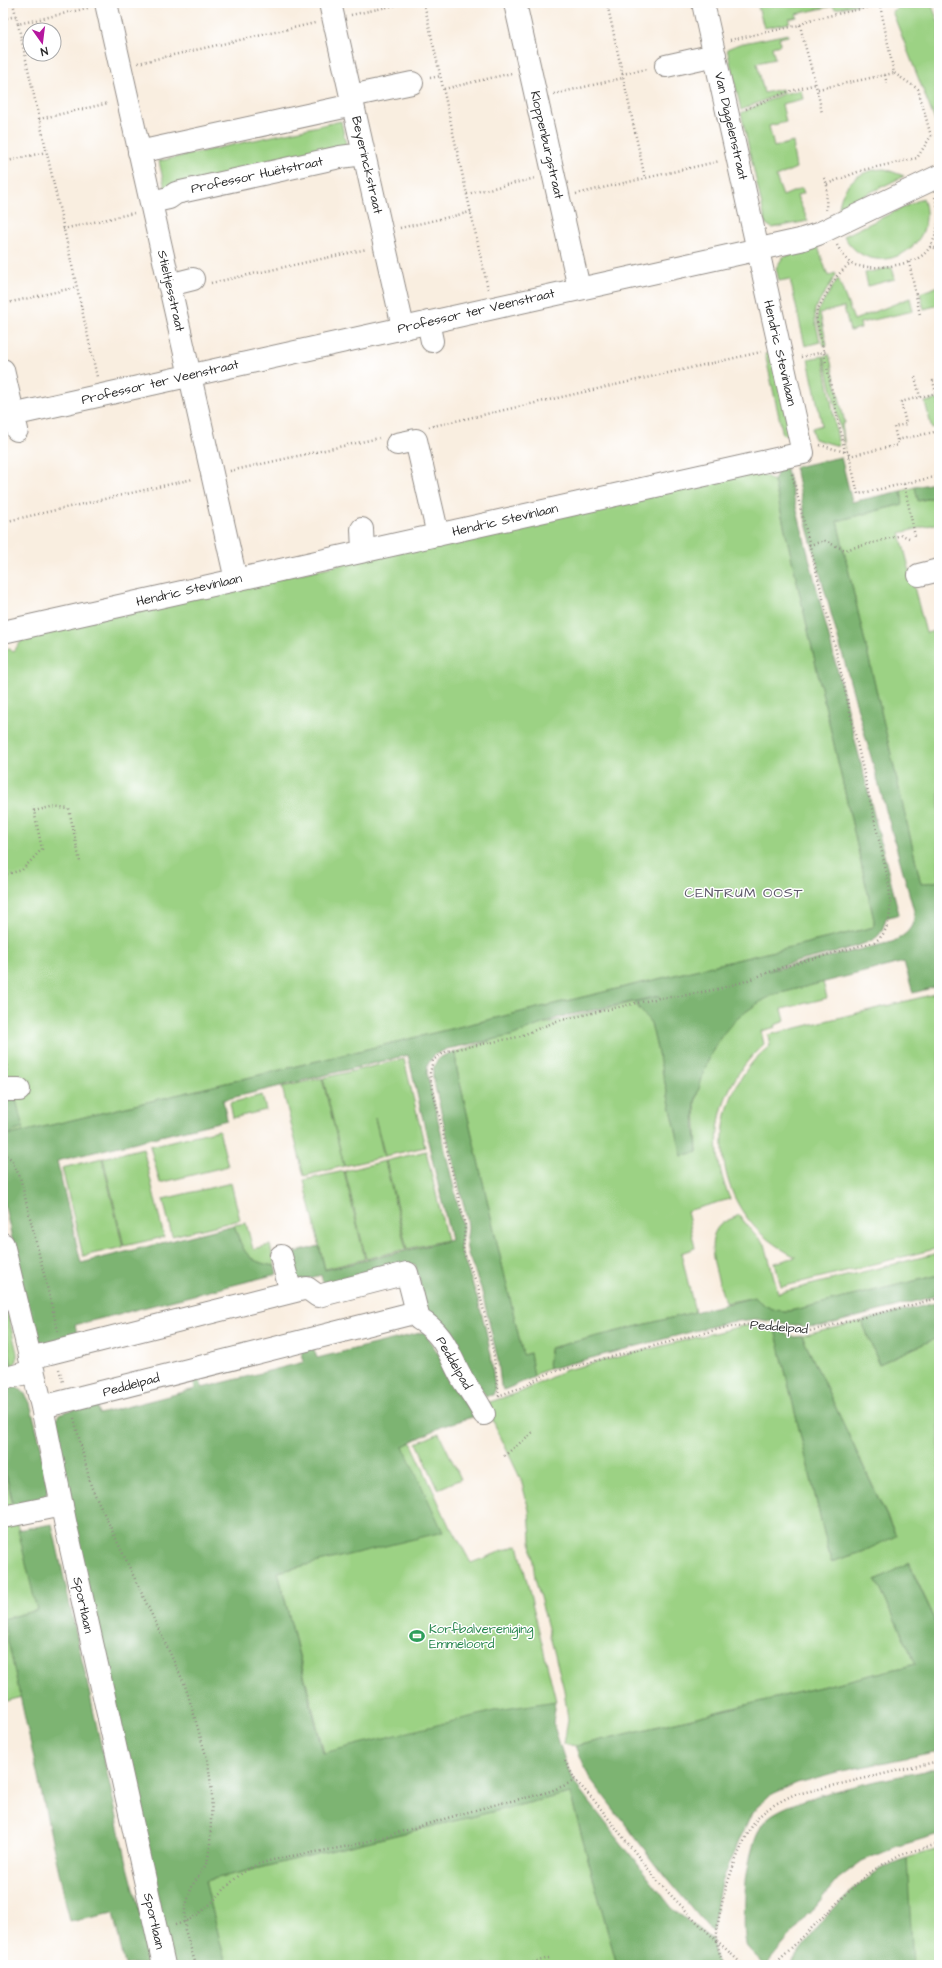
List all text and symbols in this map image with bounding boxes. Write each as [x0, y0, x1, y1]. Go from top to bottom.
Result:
north arrow [22, 22, 62, 62]
text: N [39, 43, 49, 59]
street label: Van Diggelenstraat [709, 70, 752, 183]
street label: Kloppenburgstraat [525, 89, 568, 202]
street label: Beyerinckstraat [346, 114, 387, 217]
street label: Professor Huëtstraat [189, 152, 325, 198]
street label: Stieltjesstraat [153, 248, 189, 334]
street label: Professor ter Veenstraat [395, 284, 557, 338]
street label: Hendric Stevinlaan [759, 298, 801, 408]
street label: Professor ter Veenstraat [79, 355, 241, 409]
street label: Hendric Stevinlaan [450, 499, 560, 541]
street label: Hendric Stevinlaan [134, 569, 244, 611]
district label: CENTRUM OOST [684, 883, 804, 903]
street label: Peddelpad [749, 1315, 809, 1339]
street label: Peddelpad [432, 1333, 477, 1393]
street label: Peddelpad [101, 1369, 162, 1401]
street label: Sportlaan [68, 1575, 98, 1635]
place label: Korfbalvereniging Emmeloord [429, 1620, 534, 1653]
sports icon: Korfbalvereniging Emmeloord [408, 1627, 426, 1645]
street label: Sportlaan [139, 1891, 169, 1951]

